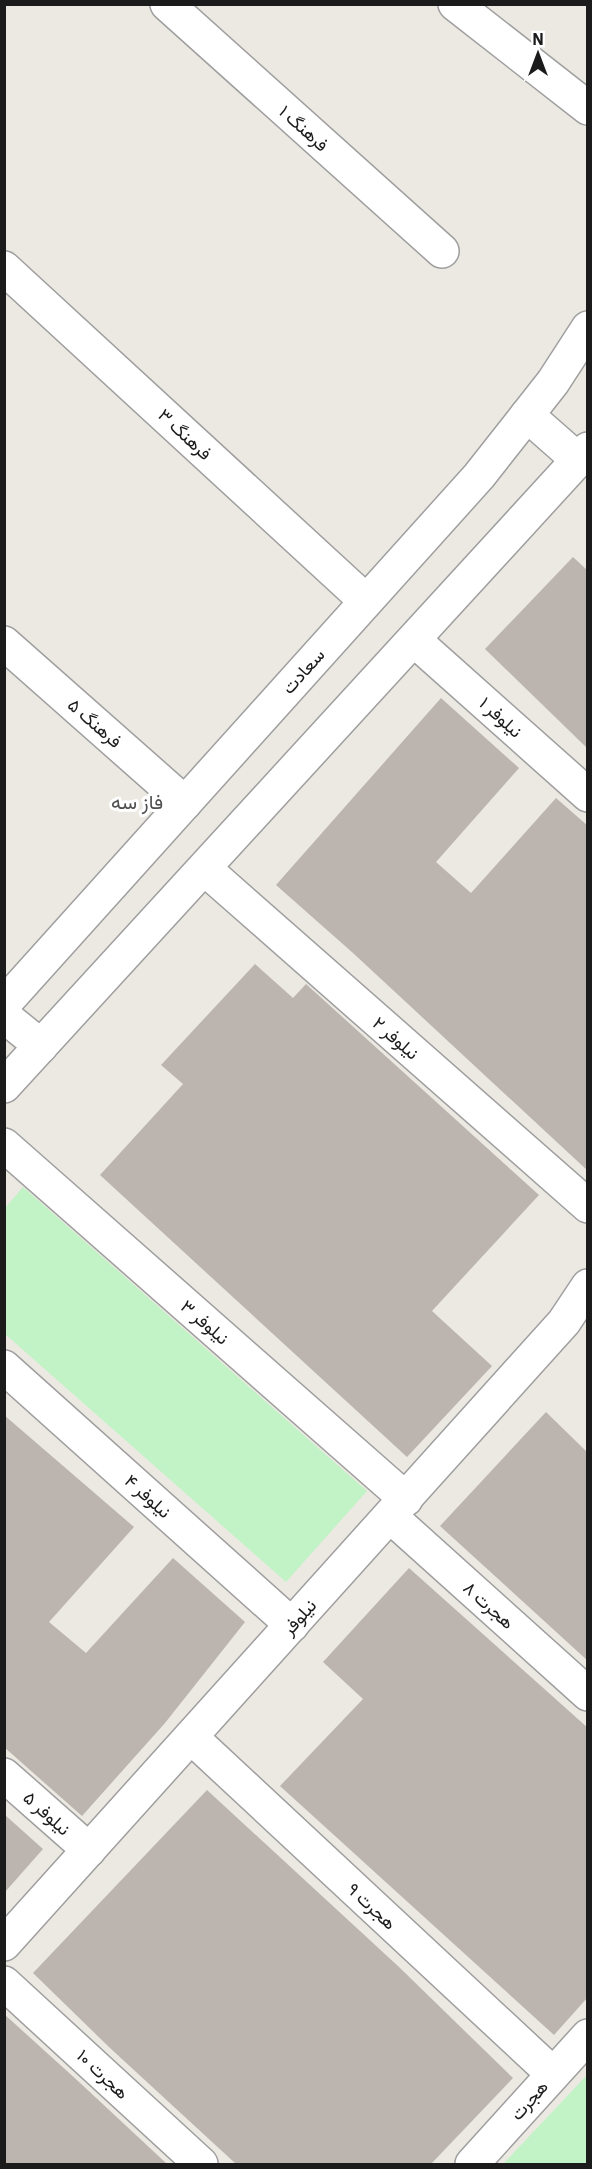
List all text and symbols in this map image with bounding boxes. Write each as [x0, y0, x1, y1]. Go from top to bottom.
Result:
north arrow [508, 24, 568, 84]
text: N [532, 29, 544, 49]
street label: فرهنگ ۱ [274, 100, 334, 156]
street label: فرهنگ ۳ [153, 403, 217, 465]
street label: سعادت [277, 643, 329, 699]
street label: نیلوفر ۱ [475, 692, 527, 742]
street label: فرهنگ ۵ [63, 693, 127, 753]
district label: فاز سه [111, 788, 163, 815]
street label: نیلوفر ۲ [368, 1012, 424, 1064]
street label: نیلوفر ۳ [176, 1295, 234, 1349]
street label: نیلوفر ۴ [120, 1469, 176, 1523]
street label: هجرت ۸ [459, 1576, 519, 1634]
street label: نیلوفر [276, 1594, 321, 1641]
street label: نیلوفر ۵ [19, 1786, 75, 1840]
street label: هجرت ۹ [343, 1877, 401, 1935]
street label: هجرت ۱۰ [72, 2044, 134, 2104]
street label: هجرت [505, 2075, 553, 2125]

